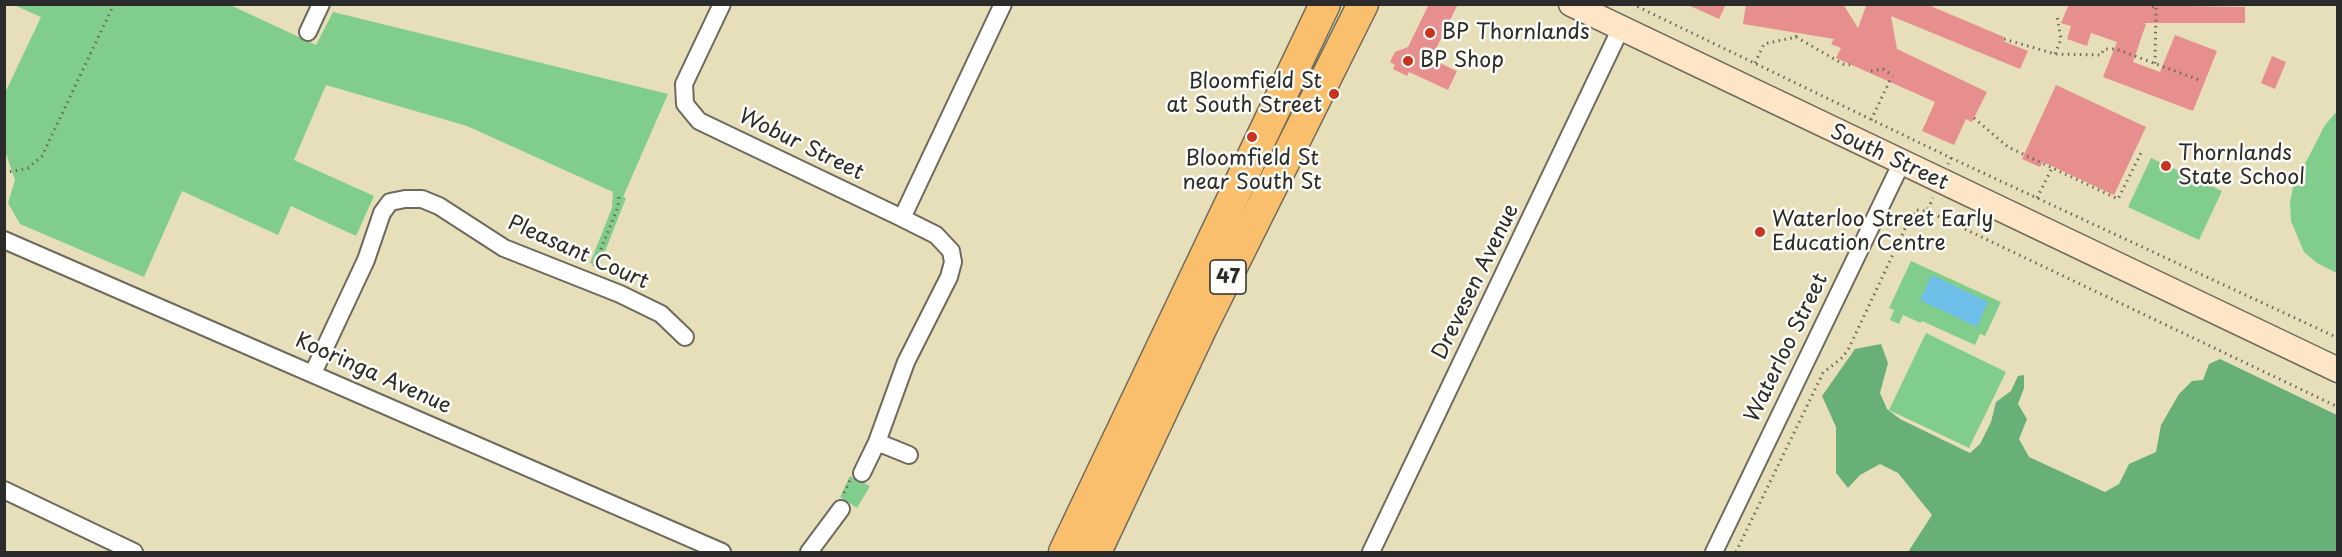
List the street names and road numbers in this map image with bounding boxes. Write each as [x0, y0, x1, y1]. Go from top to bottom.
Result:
street label: Wobur Street [734, 104, 868, 186]
street label: South Street [1826, 120, 1952, 196]
street label: Drevesen Avenue [1427, 200, 1525, 364]
street label: Pleasant Court [504, 211, 652, 295]
road number: 47 [1210, 260, 1246, 294]
street label: Waterloo Street [1740, 270, 1834, 426]
street label: Kooringa Avenue [291, 328, 455, 420]

